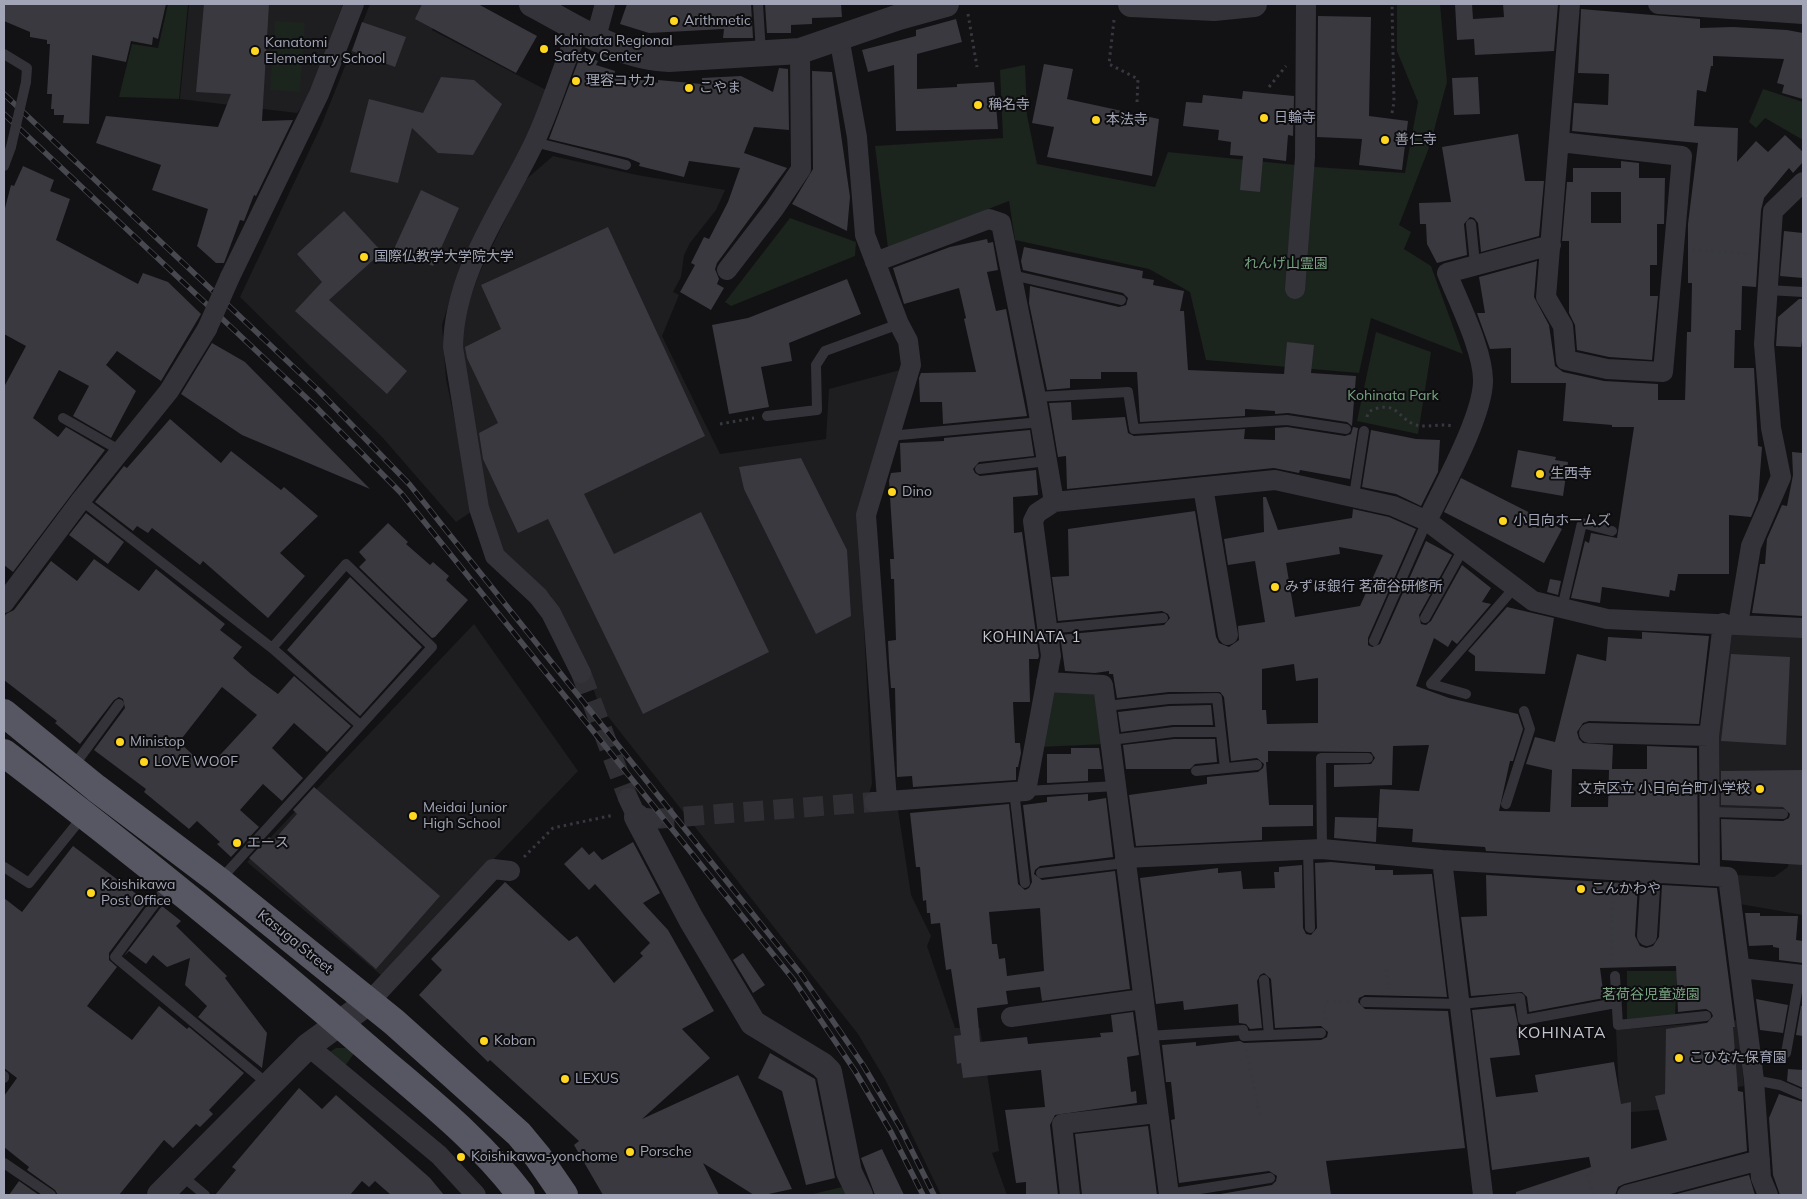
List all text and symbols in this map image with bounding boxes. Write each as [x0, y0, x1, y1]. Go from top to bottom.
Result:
place label: Arithmetic [684, 13, 751, 29]
marker: Arithmetic [668, 15, 680, 27]
place label: Kohinata Regional Safety Center [554, 33, 673, 65]
place label: Kanatomi Elementary School [265, 35, 385, 68]
marker: Kohinata Regional Safety Center [538, 43, 550, 55]
marker: Kanatomi Elementary School [249, 45, 261, 57]
place label: 理容コサカ [586, 73, 656, 89]
marker: 理容コサカ [570, 75, 582, 87]
place label: こやま [699, 80, 741, 96]
marker: こやま [683, 82, 695, 94]
place label: 稱名寺 [988, 97, 1030, 113]
marker: 稱名寺 [972, 99, 984, 111]
place label: 日輪寺 [1274, 110, 1316, 126]
place label: 本法寺 [1106, 112, 1148, 128]
marker: 日輪寺 [1258, 112, 1270, 124]
marker: 本法寺 [1090, 114, 1102, 126]
place label: 善仁寺 [1395, 132, 1437, 148]
marker: 善仁寺 [1379, 134, 1391, 146]
place label: 国際仏教学大学院大学 [374, 249, 514, 265]
marker: 国際仏教学大学院大学 [358, 251, 370, 263]
park label: れんげ山霊園 [1244, 256, 1328, 272]
park label: Kohinata Park [1347, 388, 1439, 404]
place label: 生西寺 [1550, 466, 1592, 482]
marker: 生西寺 [1534, 468, 1546, 480]
place label: Dino [902, 484, 932, 500]
marker: Dino [886, 486, 898, 498]
place label: 小日向ホームズ [1513, 513, 1611, 529]
marker: 小日向ホームズ [1497, 515, 1509, 527]
place label: みずほ銀行 茗荷谷研修所 [1285, 579, 1443, 595]
marker: みずほ銀行 茗荷谷研修所 [1269, 581, 1281, 593]
district label: KOHINATA 1 [981, 628, 1083, 646]
place label: Ministop [130, 734, 185, 750]
marker: Ministop [114, 736, 126, 748]
place label: LOVE WOOF [154, 754, 238, 770]
marker: LOVE WOOF [138, 756, 150, 768]
place label: 文京区立 小日向台町小学校 [1578, 781, 1750, 797]
marker: 文京区立 小日向台町小学校 [1754, 783, 1766, 795]
place label: Meidai Junior High School [423, 800, 507, 832]
marker: Meidai Junior High School [407, 810, 419, 822]
place label: エース [247, 835, 289, 851]
marker: エース [231, 837, 243, 849]
place label: Koishikawa Post Office [101, 877, 175, 910]
place label: こんかわや [1591, 881, 1661, 897]
marker: こんかわや [1575, 883, 1587, 895]
marker: Koishikawa Post Office [85, 887, 97, 899]
street label: Kasuga Street [254, 907, 336, 977]
park label: 茗荷谷児童遊園 [1602, 987, 1700, 1003]
district label: KOHINATA [1516, 1023, 1608, 1043]
place label: Koban [494, 1033, 536, 1049]
marker: Koban [478, 1035, 490, 1047]
place label: こひなた保育園 [1689, 1050, 1787, 1066]
marker: こひなた保育園 [1673, 1052, 1685, 1064]
place label: LEXUS [575, 1071, 619, 1087]
marker: LEXUS [559, 1073, 571, 1085]
place label: Porsche [640, 1144, 692, 1160]
marker: Porsche [624, 1146, 636, 1158]
place label: Koishikawa-yonchome [471, 1149, 618, 1165]
marker: Koishikawa-yonchome [455, 1151, 467, 1163]

